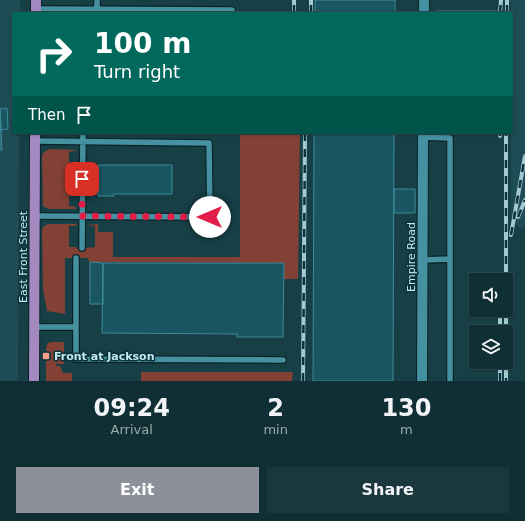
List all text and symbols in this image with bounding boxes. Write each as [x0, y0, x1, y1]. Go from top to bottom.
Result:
text: 100 m [94, 27, 191, 60]
icon: right [28, 28, 80, 80]
text: Turn right [94, 61, 180, 82]
icon: arrive [73, 104, 95, 126]
text: Then [28, 106, 65, 124]
pin [65, 162, 99, 196]
icon: arrive [71, 168, 93, 190]
position arrow [189, 196, 231, 238]
street label: East Front Street [17, 210, 30, 303]
street label: Empire Road [405, 222, 418, 292]
map controls [469, 273, 513, 369]
button: sound [469, 273, 513, 317]
button: layers [469, 325, 513, 369]
place label: Front at Jackson [54, 350, 155, 363]
marker: Front at Jackson [41, 351, 51, 361]
text: 09:24 [93, 394, 170, 422]
text: 2 [267, 394, 284, 422]
text: 130 [381, 394, 431, 422]
text: Arrival [111, 422, 153, 437]
text: min [263, 422, 288, 437]
text: m [400, 422, 413, 437]
button: Exit [16, 467, 259, 513]
button: Share [267, 467, 509, 513]

